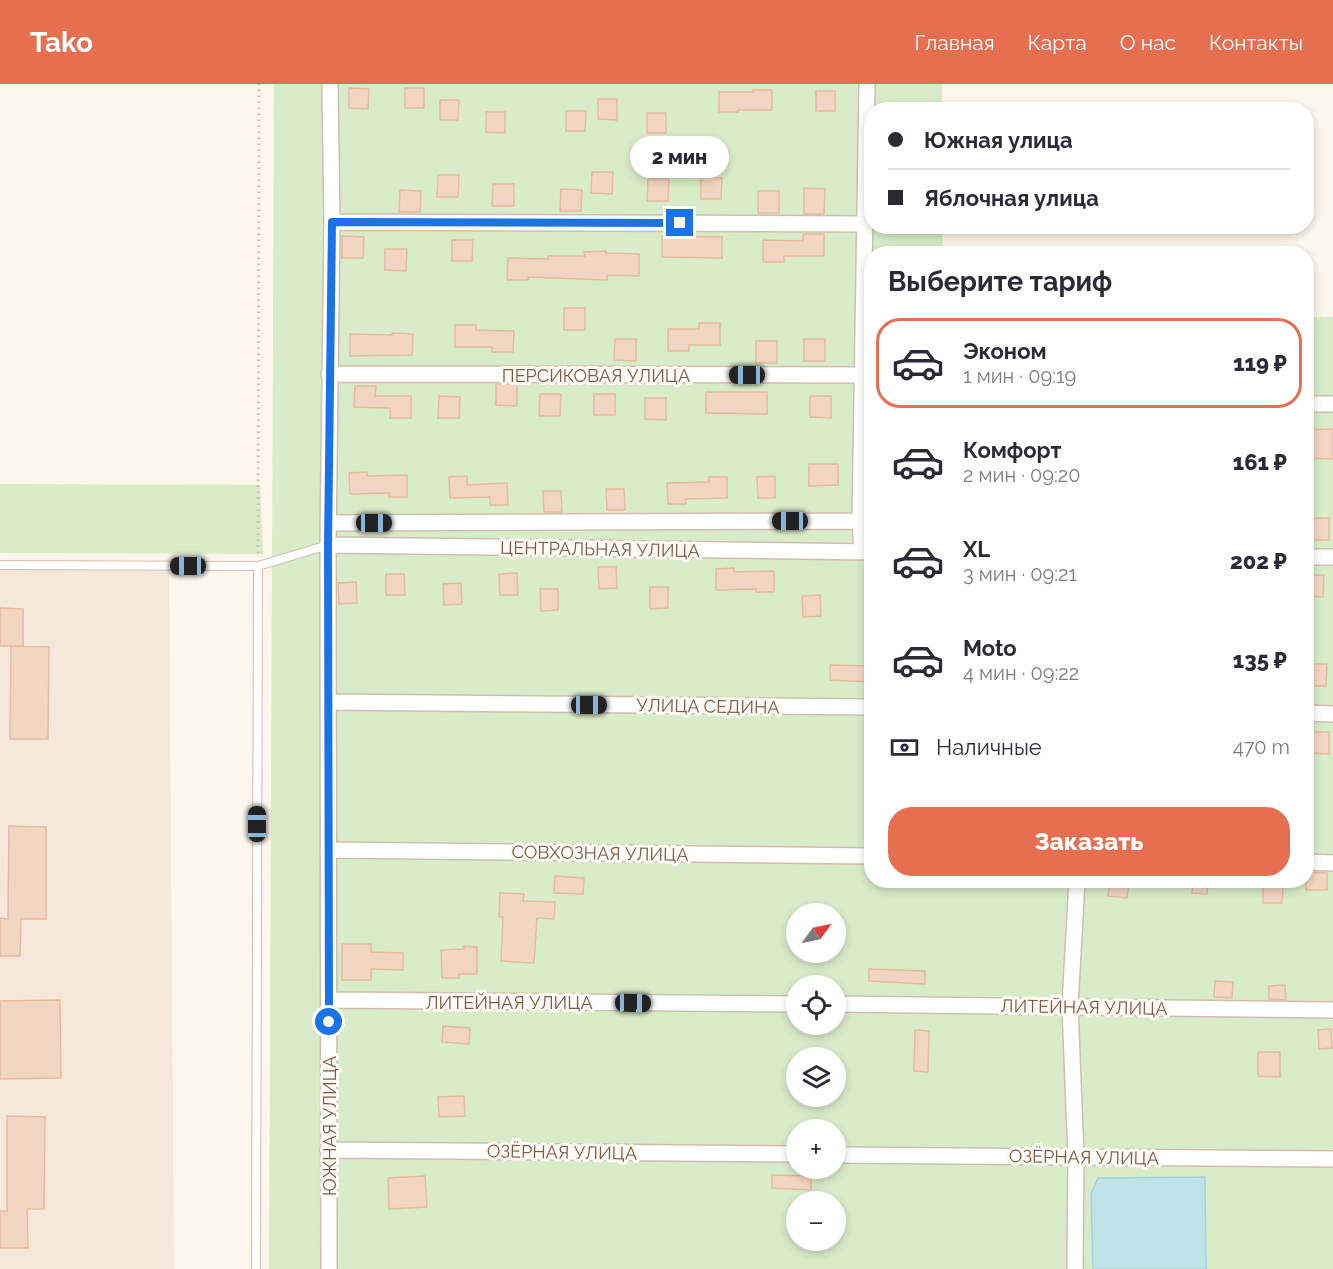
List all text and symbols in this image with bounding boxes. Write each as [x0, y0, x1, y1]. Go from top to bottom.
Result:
text: Tako [30, 26, 93, 59]
text: Главная [915, 30, 995, 55]
text: Карта [1028, 30, 1087, 55]
text: О нас [1120, 30, 1176, 55]
text: Контакты [1209, 30, 1303, 55]
text: Южная улица [924, 127, 1073, 153]
callout: 2 мин [630, 136, 730, 178]
text: 2 мин [652, 145, 707, 169]
text: Яблочная улица [924, 185, 1099, 211]
route end [666, 209, 693, 236]
text: Выберите тариф [888, 266, 1112, 297]
icon: car [891, 336, 945, 390]
text: Эконом [963, 338, 1047, 364]
text: 119 ₽ [1233, 350, 1287, 376]
text: 1 мин · 09:19 [963, 364, 1076, 388]
street label: ПЕРСИКОВАЯ УЛИЦА [502, 365, 690, 386]
car [729, 366, 765, 384]
icon: car [891, 435, 945, 489]
text: Комфорт [963, 437, 1061, 463]
text: 161 ₽ [1233, 449, 1287, 475]
text: 2 мин · 09:20 [963, 463, 1080, 487]
car [772, 512, 808, 530]
car [356, 514, 392, 532]
icon: car [891, 534, 945, 588]
text: XL [963, 536, 990, 562]
street label: ЦЕНТРАЛЬНАЯ УЛИЦА [500, 537, 700, 561]
text: 202 ₽ [1230, 548, 1287, 574]
car [170, 557, 206, 575]
text: 3 мин · 09:21 [963, 562, 1077, 586]
icon: car [891, 633, 945, 687]
text: Moto [963, 635, 1017, 661]
text: 135 ₽ [1233, 647, 1287, 673]
text: 4 мин · 09:22 [963, 661, 1079, 685]
street label: УЛИЦА СЕДИНА [636, 694, 780, 718]
car [571, 696, 607, 714]
icon: cash [888, 731, 921, 764]
text: Наличные [936, 734, 1042, 760]
text: 470 m [1233, 735, 1290, 759]
car [248, 806, 266, 842]
button: Заказать [888, 807, 1290, 876]
street label: СОВХОЗНАЯ УЛИЦА [511, 841, 689, 865]
north arrow [786, 903, 846, 963]
map controls [786, 903, 846, 1251]
button: locate [786, 975, 846, 1035]
street label: ЛИТЕЙНАЯ УЛИЦА [425, 992, 593, 1013]
car [615, 994, 651, 1012]
street label: ЛИТЕЙНАЯ УЛИЦА [1000, 995, 1168, 1019]
route start [315, 1008, 342, 1035]
button: layers [786, 1047, 846, 1107]
street label: ЮЖНАЯ УЛИЦА [319, 1056, 340, 1196]
button: + [786, 1119, 846, 1179]
street label: ОЗЁРНАЯ УЛИЦА [487, 1140, 637, 1164]
street label: ОЗЁРНАЯ УЛИЦА [1009, 1145, 1159, 1169]
button: − [786, 1191, 846, 1251]

